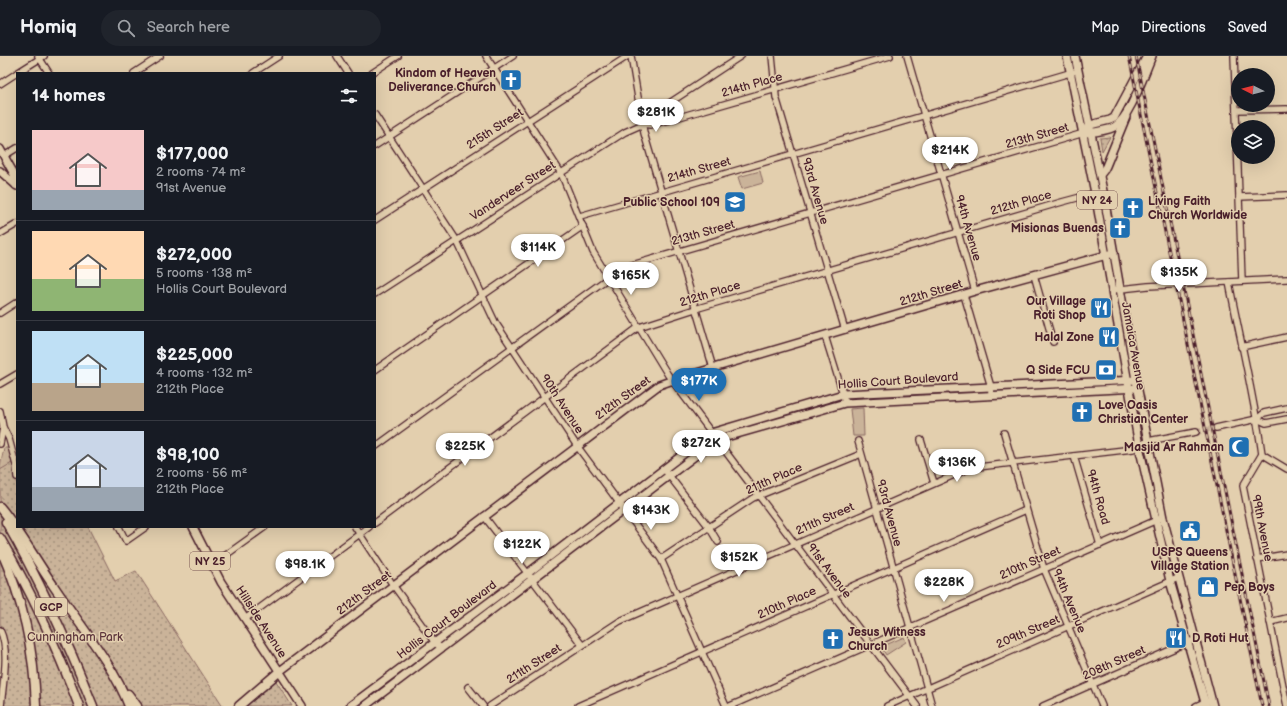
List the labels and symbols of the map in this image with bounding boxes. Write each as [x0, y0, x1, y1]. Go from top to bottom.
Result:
place label: Kindom of Heaven Deliverance Church [388, 66, 496, 95]
church icon: Kindom of Heaven Deliverance Church [498, 67, 524, 93]
north arrow [1231, 68, 1275, 112]
street label: 214th Place [720, 69, 784, 101]
pin: $281K [628, 99, 684, 133]
street label: 215th Street [464, 105, 526, 153]
street label: 213th Street [1004, 120, 1071, 152]
pin: $214K [922, 137, 978, 171]
street label: 214th Street [666, 154, 733, 186]
street label: 93rd Avenue [798, 156, 832, 226]
street label: Vanderveer Street [468, 158, 559, 224]
street label: 212th Place [989, 187, 1053, 219]
school or university icon: Public School 109 [722, 189, 748, 215]
road number: NY 24 [1077, 191, 1117, 209]
street label: 94th Avenue [951, 193, 985, 263]
place label: Living Faith Church Worldwide [1148, 194, 1247, 223]
place label: Public School 109 [623, 195, 720, 210]
church icon: Living Faith Church Worldwide [1120, 195, 1146, 221]
church icon: Misionas Buenas [1107, 215, 1133, 241]
street label: 213th Street [670, 217, 737, 249]
place label: Misionas Buenas [1011, 221, 1104, 236]
pin: $114K [510, 234, 566, 268]
pin: $135K [1151, 259, 1207, 293]
pin: $165K [603, 262, 659, 296]
street label: 212th Street [898, 276, 965, 310]
street label: 212th Place [678, 278, 742, 310]
place label: Our Village Roti Shop [1026, 294, 1086, 323]
restaurant icon: Our Village Roti Shop [1088, 295, 1114, 321]
street label: Jamaica Avenue [1118, 301, 1148, 391]
restaurant icon: Halal Zone [1096, 324, 1122, 350]
place label: Halal Zone [1034, 330, 1094, 345]
bank icon: Q Side FCU [1093, 357, 1119, 383]
place label: Q Side FCU [1026, 363, 1090, 378]
pin: $177K [671, 368, 727, 402]
street label: Hollis Court Boulevard [837, 369, 959, 393]
street label: 90th Avenue [537, 371, 587, 437]
street label: 212th Street [592, 373, 654, 423]
place label: Love Oasis Christian Center [1098, 398, 1188, 427]
church icon: Love Oasis Christian Center [1069, 399, 1095, 425]
pin: $272K [673, 430, 729, 464]
pin: $225K [437, 433, 493, 467]
mosque icon: Masjid Ar Rahman [1226, 434, 1252, 460]
place label: Masjid Ar Rahman [1124, 440, 1224, 455]
pin: $136K [929, 449, 985, 483]
street label: 211th Place [743, 460, 805, 498]
street label: 94th Road [1083, 468, 1113, 526]
street label: 93rd Avenue [873, 478, 905, 548]
street label: 99th Avenue [1248, 493, 1276, 563]
pin: $143K [623, 497, 679, 531]
street label: 211th Street [793, 499, 857, 539]
public building icon: USPS Queens Village Station [1177, 518, 1203, 544]
pin: $122K [494, 531, 550, 565]
street label: 91st Avenue [804, 541, 854, 601]
street label: 210th Street [997, 543, 1063, 583]
pin: $152K [711, 544, 767, 578]
place label: USPS Queens Village Station [1151, 545, 1230, 574]
pin: $98.1K [272, 551, 338, 585]
road number: NY 25 [190, 552, 230, 570]
street label: 212th Street [334, 567, 395, 619]
street label: 94th Avenue [1049, 567, 1089, 635]
pin: $228K [916, 569, 972, 603]
shop icon: Pep Boys [1195, 574, 1221, 600]
street label: Hollis Court Boulevard [394, 578, 500, 662]
place label: Pep Boys [1224, 580, 1275, 595]
street label: Hillside Avenue [232, 583, 290, 661]
street label: 210th Place [755, 583, 819, 623]
road number: GCP [35, 598, 67, 616]
street label: 209th Street [994, 612, 1062, 652]
place label: Jesus Witness Church [848, 625, 926, 654]
restaurant icon: D Roti Hut [1163, 625, 1189, 651]
church icon: Jesus Witness Church [820, 626, 846, 652]
park label: Cunningham Park [27, 630, 123, 645]
place label: D Roti Hut [1192, 631, 1248, 646]
street label: 211th Street [504, 641, 565, 687]
street label: 208th Street [1080, 642, 1148, 684]

